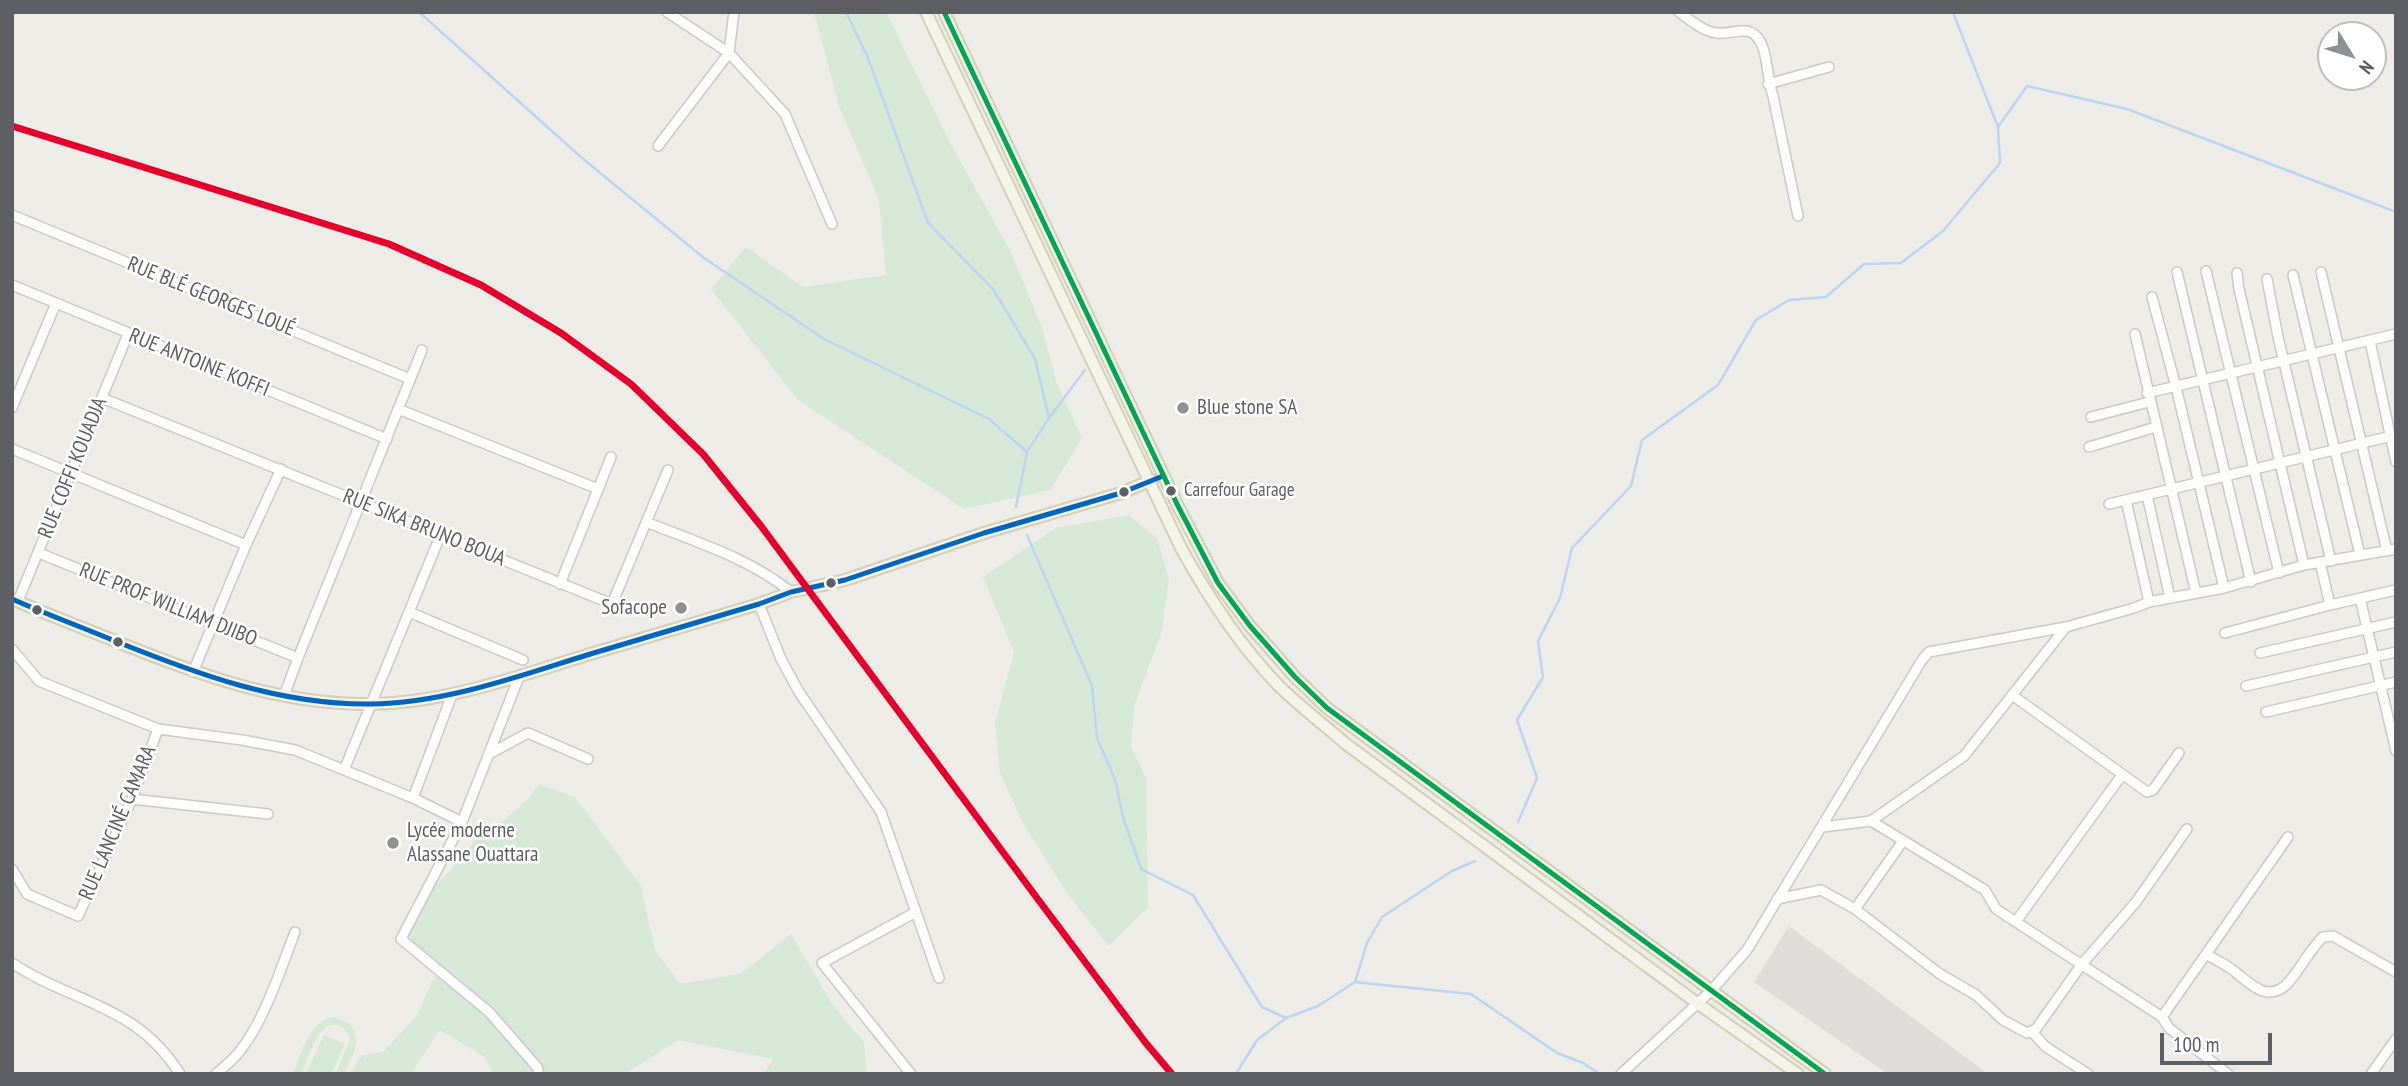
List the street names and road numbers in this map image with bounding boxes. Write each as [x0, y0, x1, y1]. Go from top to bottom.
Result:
street label: RUE BLÉ GEORGES LOUÉ [123, 252, 299, 342]
street label: RUE ANTOINE KOFFI [125, 323, 273, 403]
street label: RUE COFFI KOUADJA [33, 394, 113, 542]
street label: RUE SIKA BRUNO BOUA [339, 484, 509, 572]
street label: RUE PROF WILLIAM DJIBO [75, 558, 261, 652]
street label: RUE LANCINÉ CAMARA [74, 742, 162, 904]

